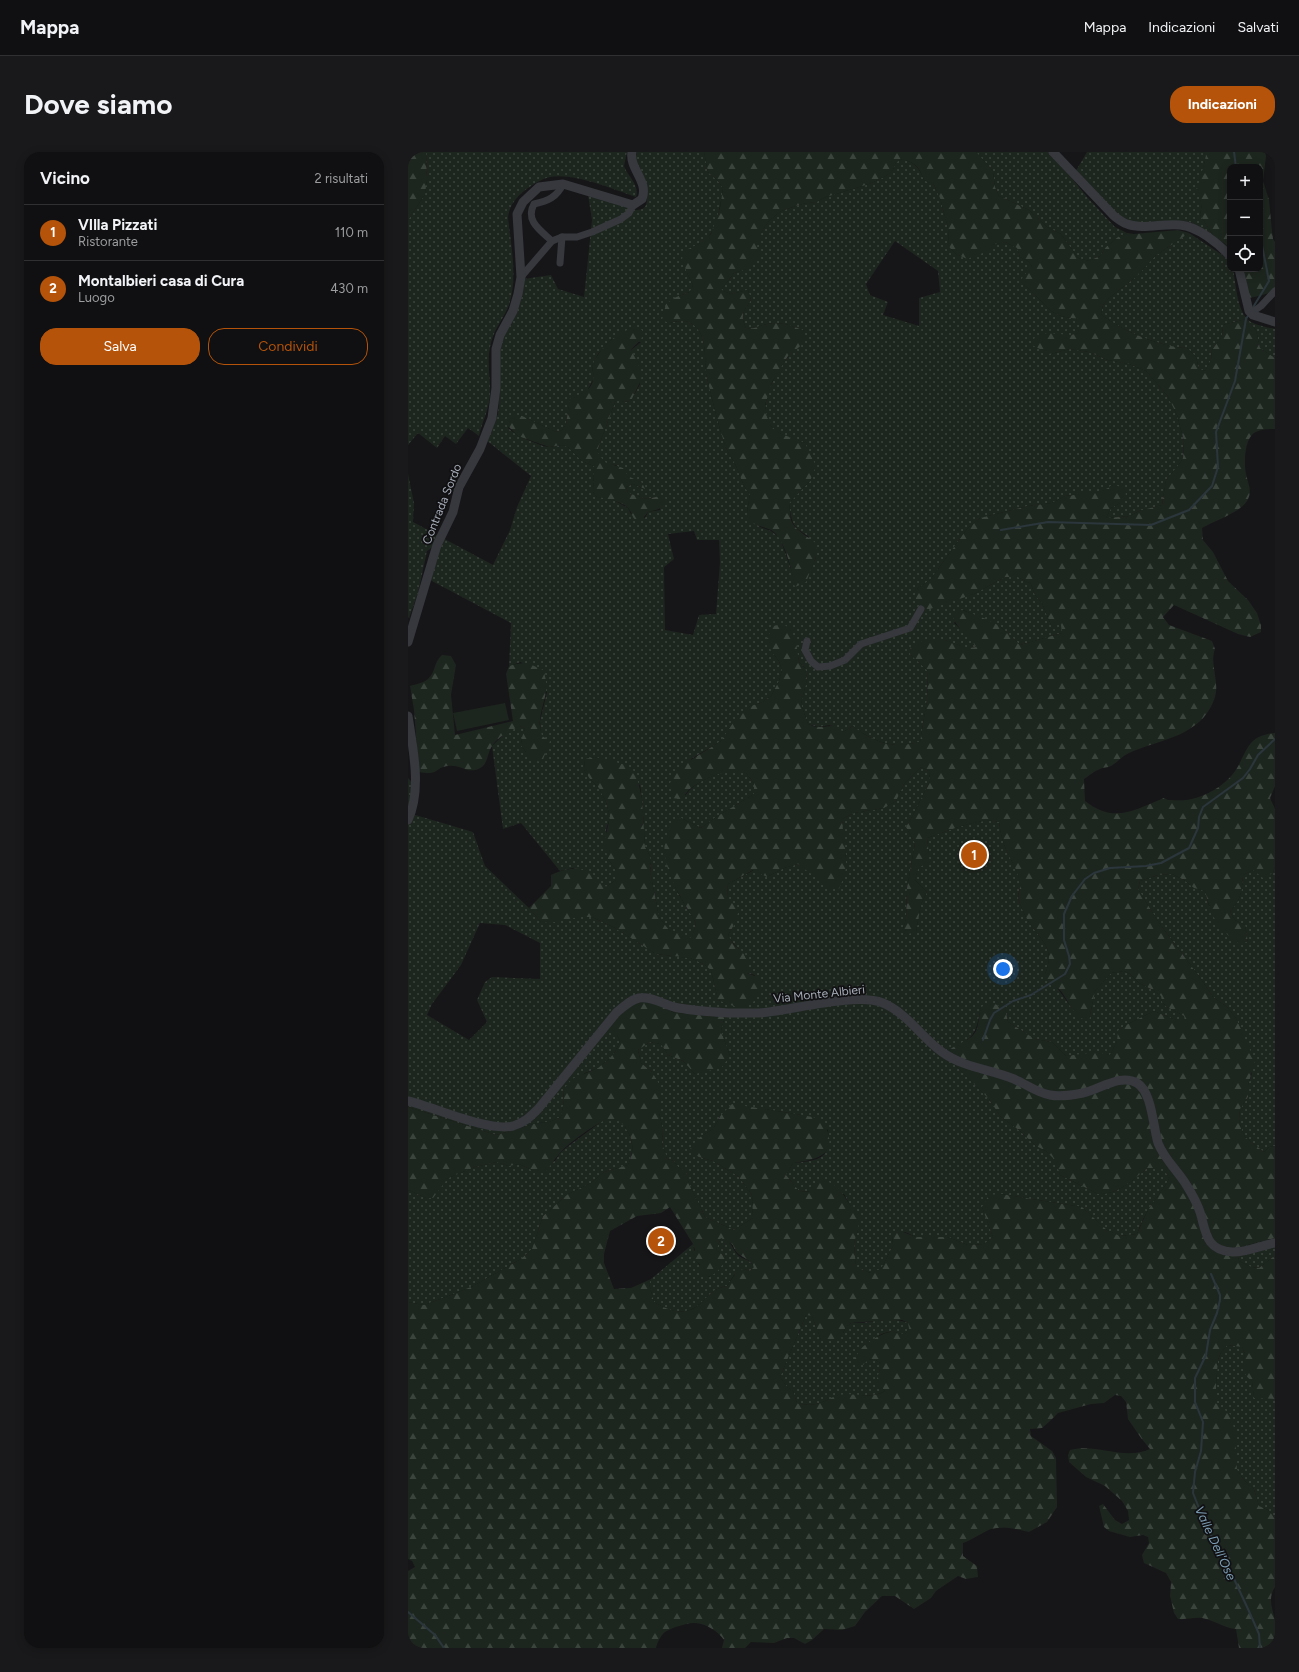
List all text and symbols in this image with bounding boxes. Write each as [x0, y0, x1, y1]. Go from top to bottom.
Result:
text: Mappa [20, 16, 79, 39]
text: Mappa [1084, 19, 1126, 36]
text: Indicazioni [1148, 19, 1215, 36]
text: Salvati [1237, 19, 1279, 36]
button: Indicazioni [1170, 86, 1275, 123]
text: Dove siamo [24, 87, 173, 121]
map controls [1227, 164, 1263, 272]
button: + [1227, 164, 1263, 200]
text: Vicino [40, 168, 90, 188]
text: 2 risultati [314, 171, 368, 186]
button: − [1227, 200, 1263, 236]
text: VIlla Pizzati [78, 216, 157, 234]
text: 1 [50, 225, 56, 240]
text: 110 m [335, 225, 368, 240]
text: Ristorante [78, 234, 138, 249]
button: locate [1227, 236, 1263, 272]
text: Montalbieri casa di Cura [78, 272, 244, 290]
text: 2 [49, 281, 57, 296]
text: 430 m [330, 281, 368, 296]
text: Luogo [78, 290, 115, 305]
button: Salva [40, 328, 200, 365]
button: Condividi [208, 328, 368, 365]
street label: Contrada Sordo [419, 462, 465, 546]
pin: 1 [961, 840, 987, 870]
your location [993, 959, 1013, 979]
street label: Via Monte Albieri [773, 982, 865, 1006]
pin: 2 [648, 1226, 674, 1256]
water label: Valle Dell'Ose [1192, 1504, 1239, 1583]

